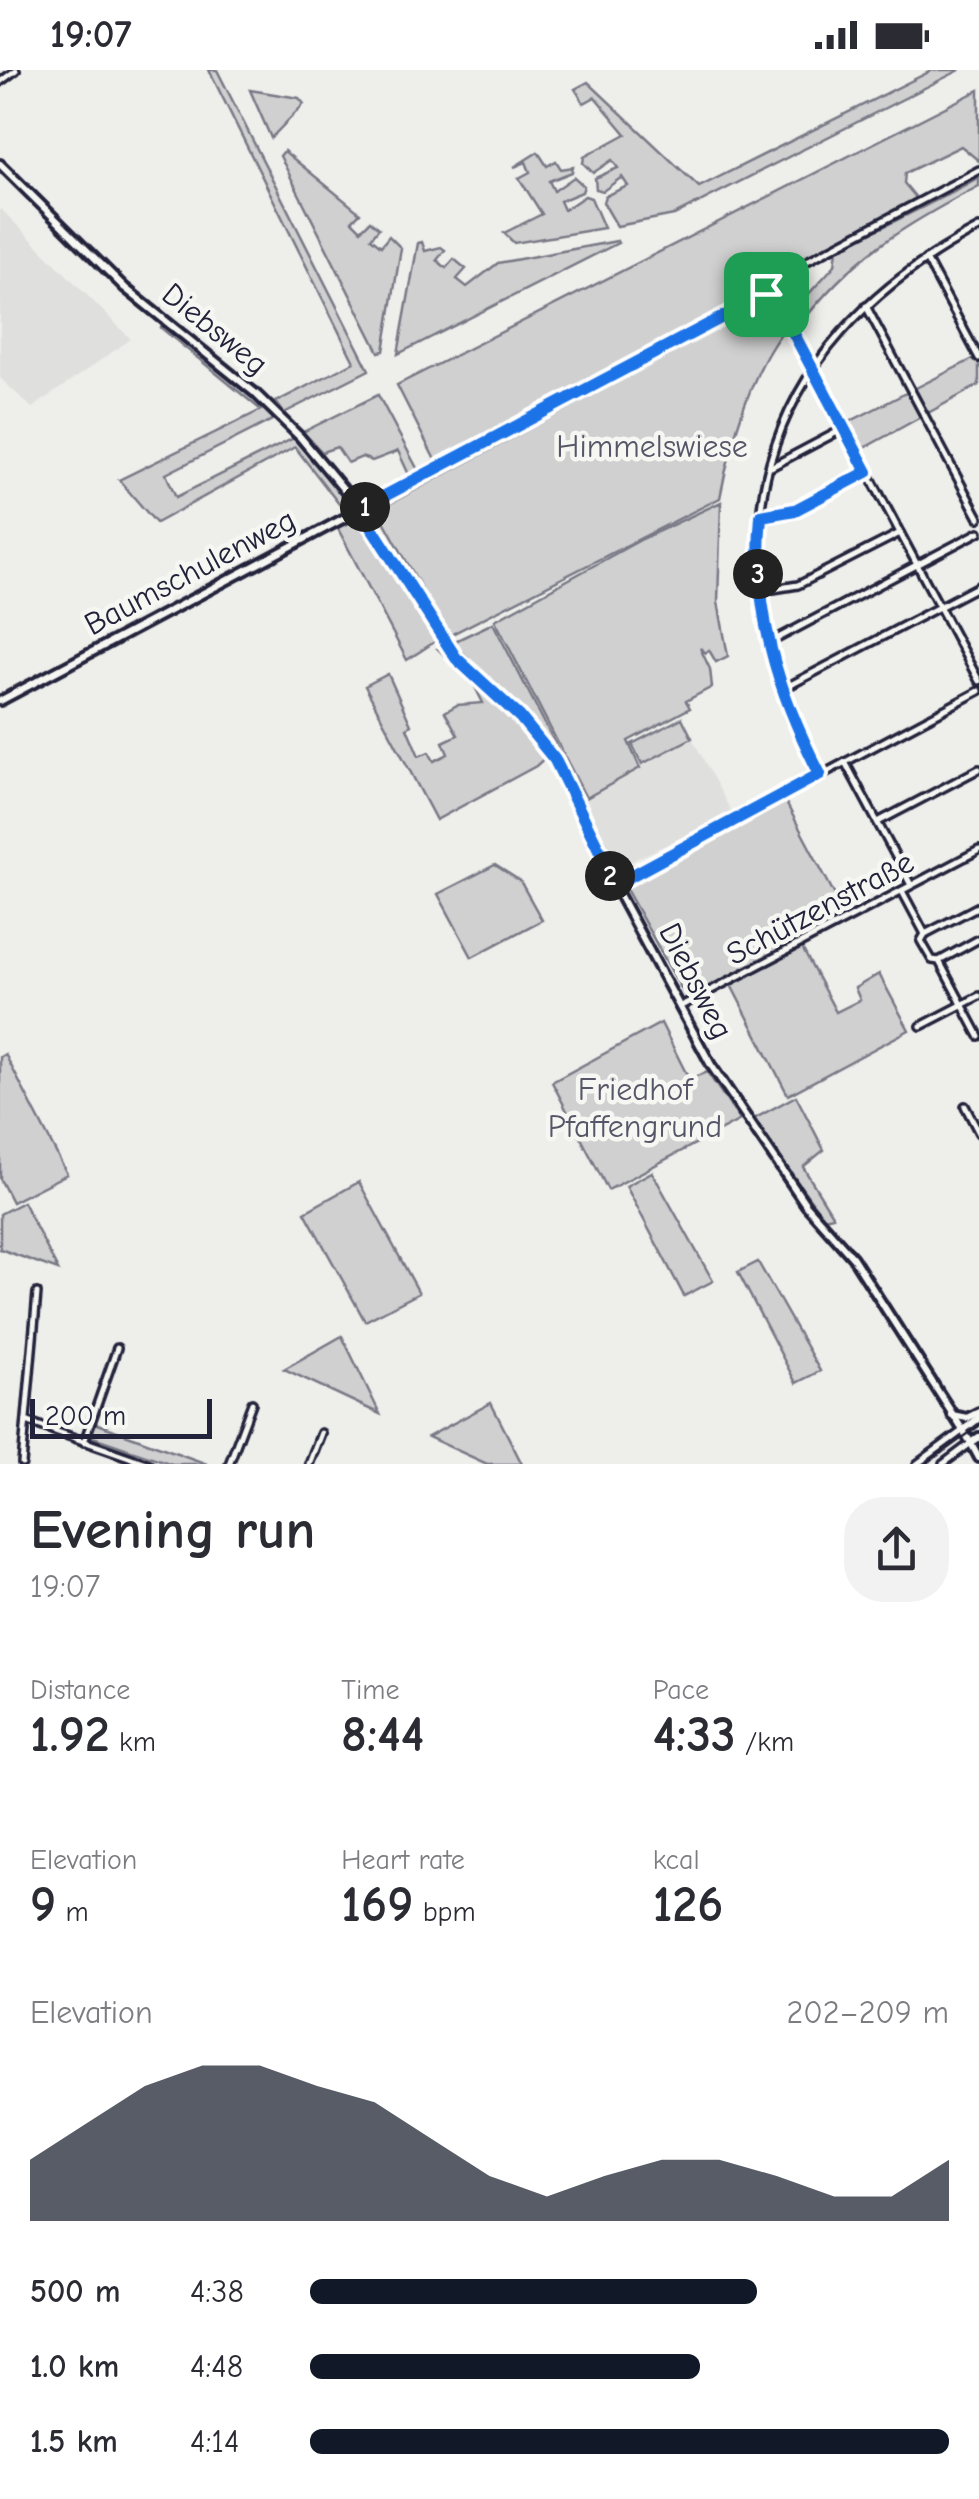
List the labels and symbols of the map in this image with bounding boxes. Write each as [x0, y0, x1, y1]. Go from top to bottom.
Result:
pin [724, 252, 809, 337]
street label: Diebsweg [155, 275, 275, 383]
park label: Himmelswiese [556, 428, 748, 465]
pin: 1 [340, 482, 390, 532]
street label: Baumschulenweg [78, 501, 302, 643]
pin: 3 [733, 549, 783, 599]
street label: Schützenstraße [720, 843, 920, 973]
pin: 2 [585, 851, 635, 901]
street label: Diebsweg [651, 917, 741, 1045]
park label: Friedhof Pfaffengrund [548, 1071, 722, 1145]
scale bar [30, 1394, 212, 1438]

